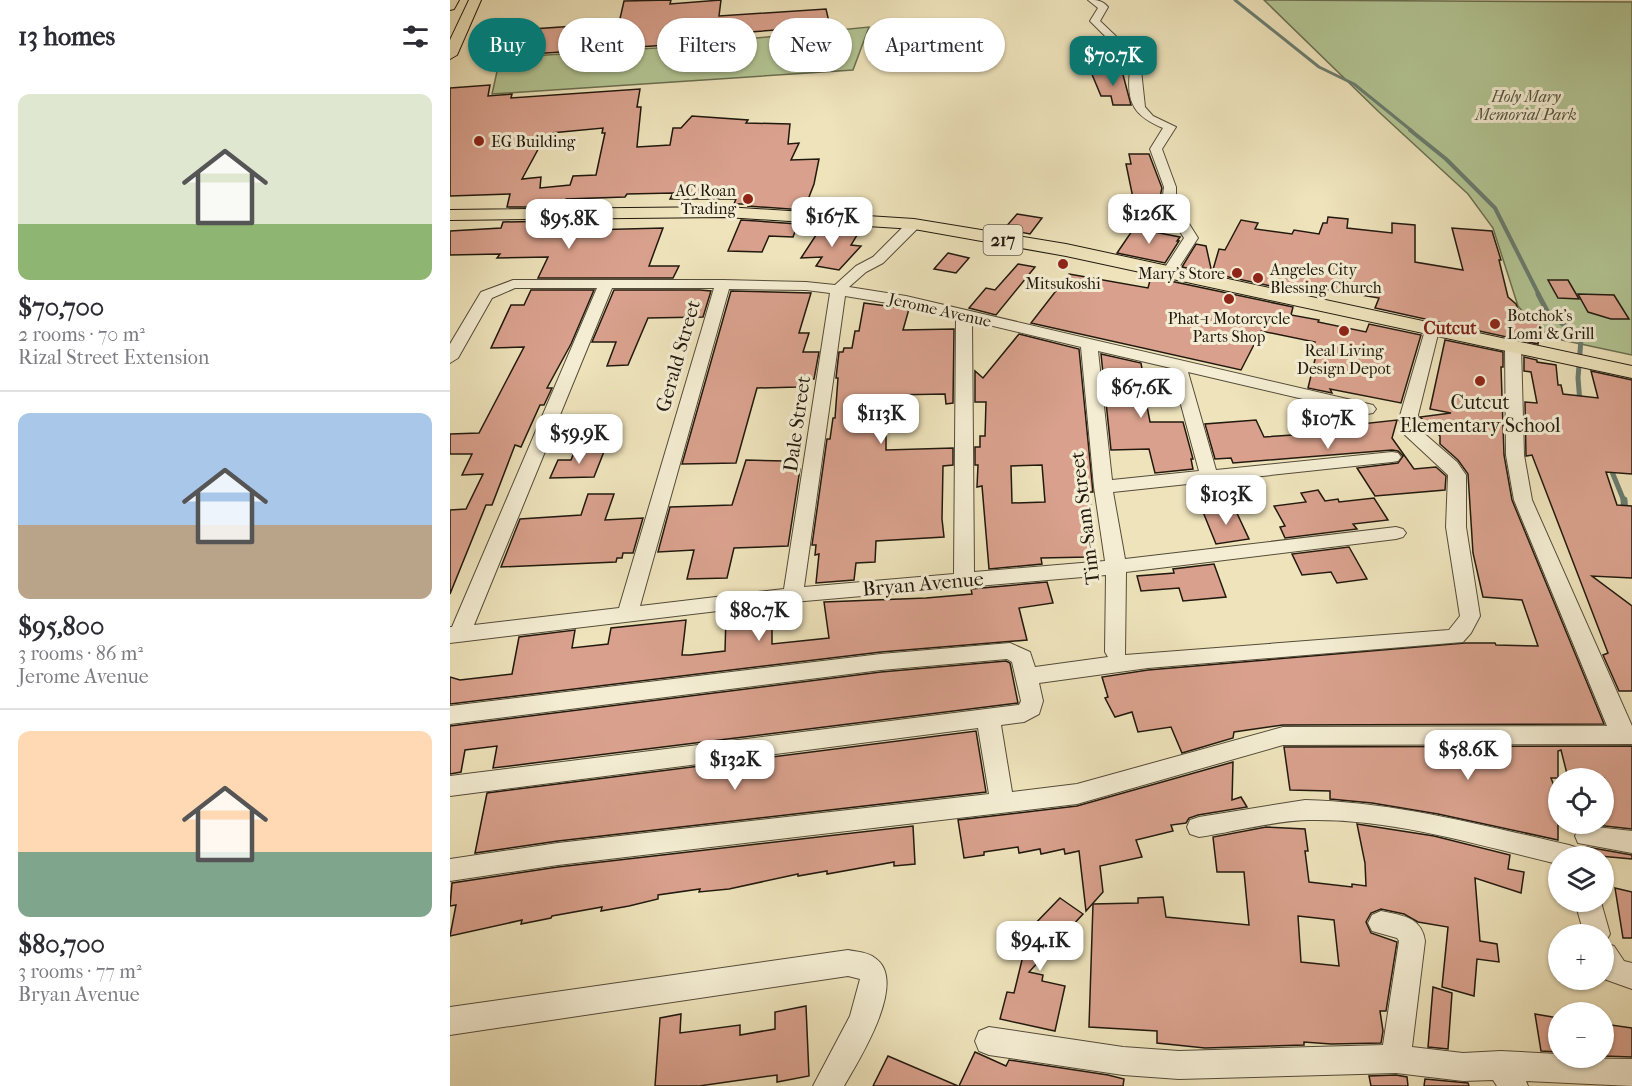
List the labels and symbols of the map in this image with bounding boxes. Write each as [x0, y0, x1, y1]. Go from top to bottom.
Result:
pin: $70.7K [1064, 36, 1162, 87]
park label: Holy Mary Memorial Park [1474, 87, 1577, 124]
place label: EG Building [491, 132, 576, 151]
marker: EG Building [472, 134, 486, 148]
place label: AC Roan Trading [675, 181, 737, 218]
marker: AC Roan Trading [741, 192, 755, 206]
pin: $126K [1107, 194, 1191, 245]
pin: $167K [790, 197, 874, 248]
pin: $95.8K [520, 199, 618, 250]
road number: 217 [984, 225, 1022, 255]
marker: Mitsukoshi [1056, 257, 1070, 271]
place label: Angeles City Blessing Church [1269, 260, 1382, 297]
place label: Mary's Store [1138, 264, 1225, 283]
marker: Mary's Store [1230, 266, 1244, 280]
marker: Angeles City Blessing Church [1251, 271, 1265, 285]
place label: Mitsukoshi [1025, 274, 1101, 293]
street label: Jerome Avenue [885, 289, 993, 331]
marker: Phat-1 Motorcycle Parts Shop [1222, 292, 1236, 306]
street label: Gerald Street [651, 297, 705, 415]
place label: Botchok's Lomi & Grill [1507, 306, 1595, 343]
place label: Phat-1 Motorcycle Parts Shop [1168, 309, 1290, 346]
marker: Botchok's Lomi & Grill [1488, 317, 1502, 331]
district label: Cutcut [1423, 318, 1477, 339]
marker: Real Living Design Depot [1337, 324, 1351, 338]
place label: Real Living Design Depot [1297, 341, 1392, 378]
pin: $67.6K [1092, 368, 1190, 419]
street label: Dale Street [779, 374, 815, 474]
marker: Cutcut Elementary School [1473, 374, 1487, 388]
place label: Cutcut Elementary School [1399, 391, 1561, 437]
pin: $113K [839, 394, 923, 445]
pin: $107K [1286, 399, 1370, 450]
pin: $59.9K [530, 414, 628, 465]
street label: Tim-Sam Street [1065, 450, 1105, 586]
pin: $103K [1184, 475, 1268, 526]
street label: Bryan Avenue [861, 567, 985, 601]
pin: $80.7K [710, 591, 808, 642]
pin: $58.6K [1419, 730, 1517, 781]
pin: $132K [693, 740, 777, 791]
pin: $94.1K [991, 921, 1089, 972]

